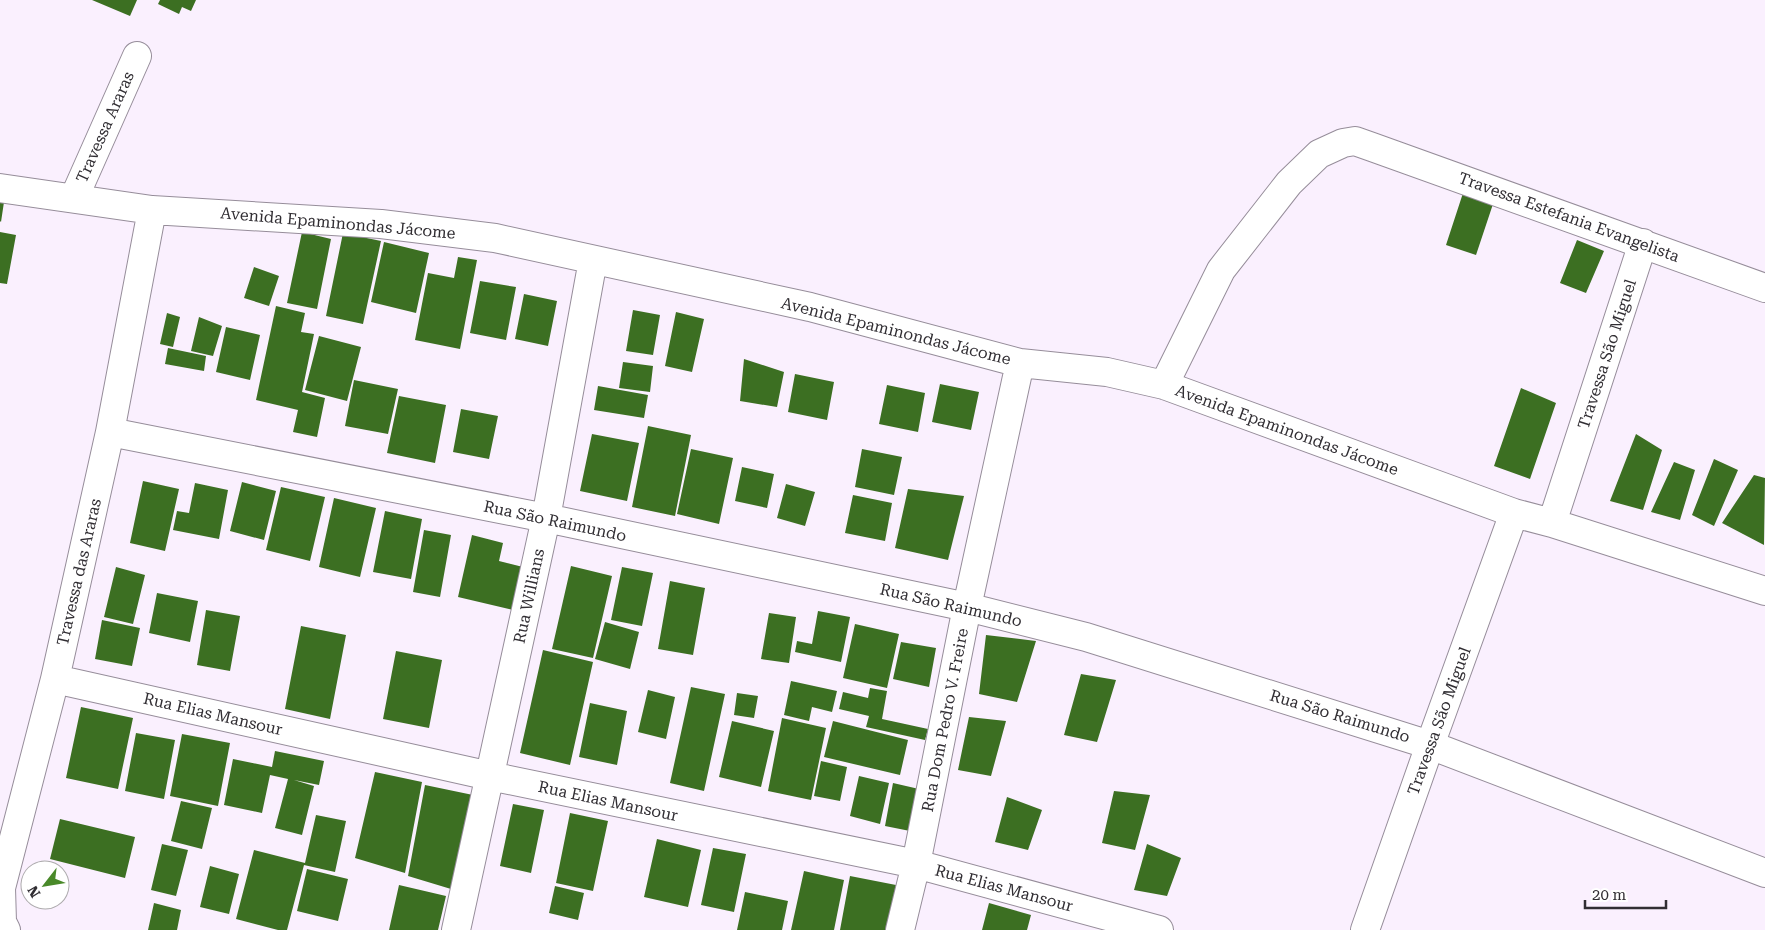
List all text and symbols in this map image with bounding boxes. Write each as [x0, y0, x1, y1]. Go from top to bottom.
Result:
street label: Travessa Araras [72, 68, 138, 186]
street label: Travessa Estefania Evangelista [1456, 168, 1682, 266]
street label: Avenida Epaminondas Jácome [220, 203, 457, 243]
street label: Travessa São Miguel [1574, 277, 1640, 431]
street label: Avenida Epaminondas Jácome [779, 293, 1013, 369]
street label: Avenida Epaminondas Jácome [1173, 381, 1401, 479]
street label: Travessa das Araras [53, 496, 105, 647]
street label: Rua São Raimundo [482, 497, 628, 545]
street label: Rua Willians [510, 546, 548, 645]
street label: Rua São Raimundo [878, 579, 1024, 631]
street label: Rua Dom Pedro V. Freire [918, 626, 972, 813]
street label: Travessa São Miguel [1403, 644, 1475, 798]
street label: Rua São Raimundo [1268, 686, 1413, 746]
street label: Rua Elias Mansour [142, 689, 285, 739]
street label: Rua Elias Mansour [537, 777, 680, 825]
north arrow [20, 860, 70, 910]
street label: Rua Elias Mansour [933, 860, 1075, 916]
scale bar [1585, 878, 1666, 910]
text: N [24, 883, 43, 900]
text: 20 m [1592, 886, 1627, 904]

